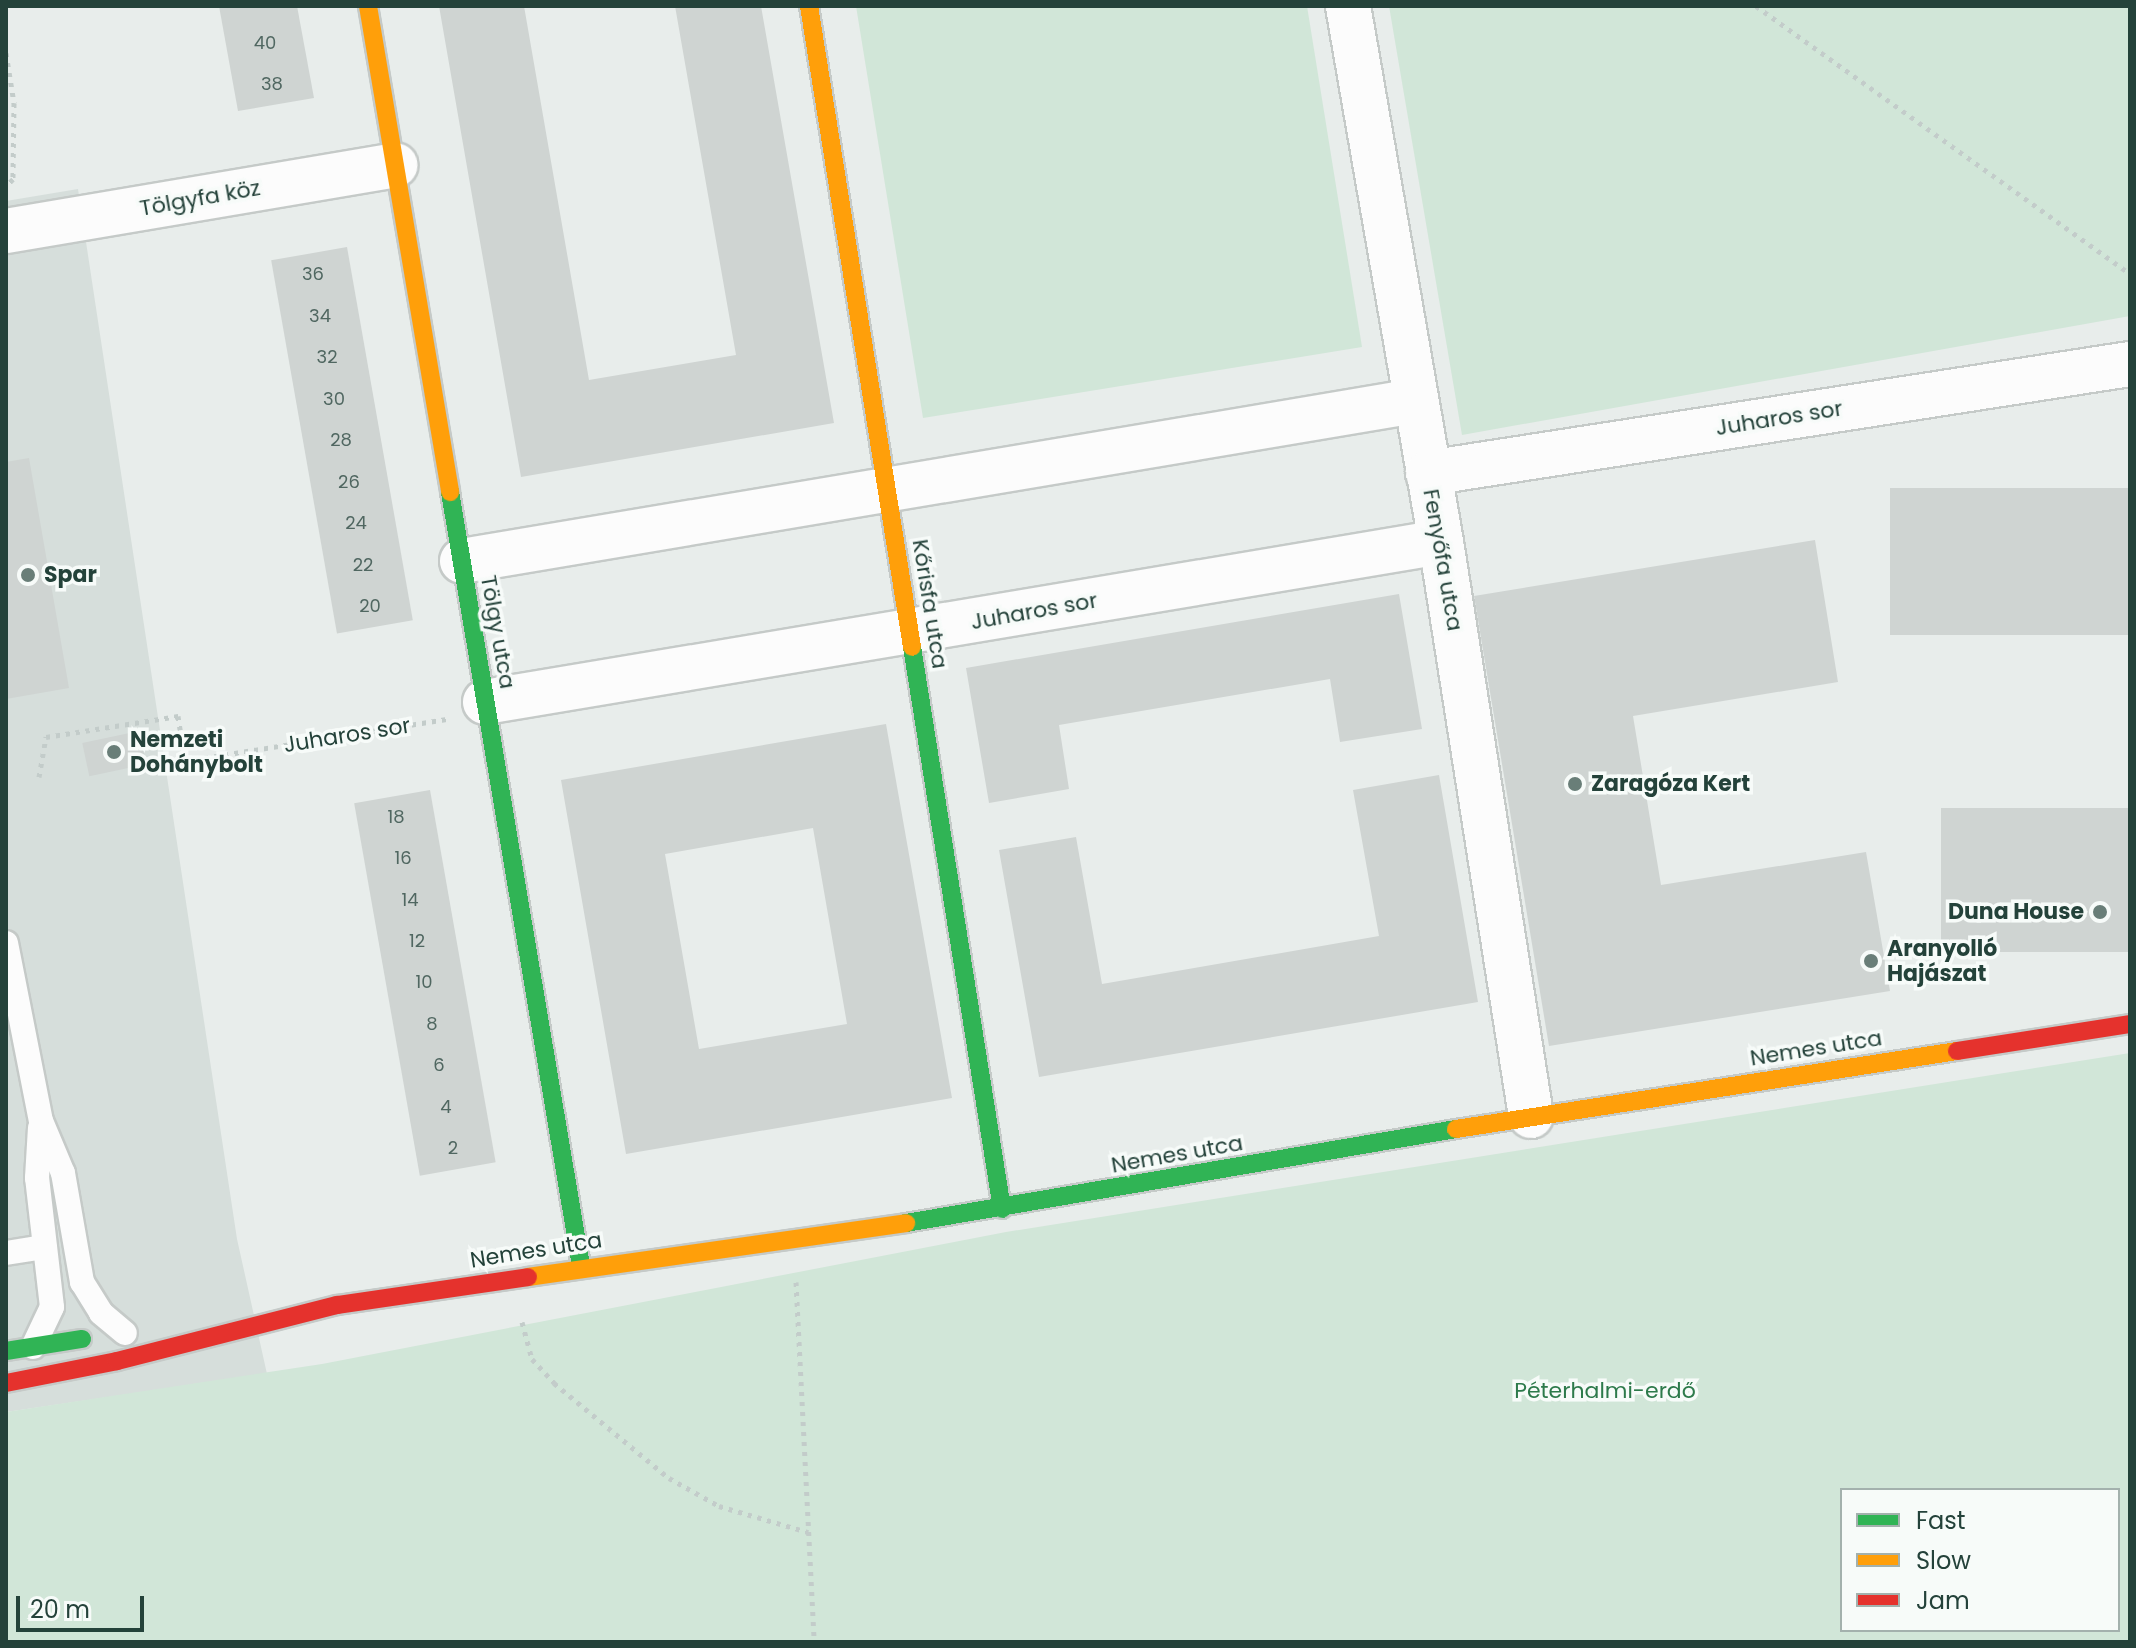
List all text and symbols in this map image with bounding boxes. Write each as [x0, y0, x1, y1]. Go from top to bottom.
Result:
house number: 40 [254, 32, 276, 54]
house number: 38 [261, 73, 283, 95]
street label: Tölgyfa köz [138, 174, 262, 222]
house number: 36 [302, 263, 324, 285]
house number: 34 [309, 305, 331, 327]
house number: 32 [317, 346, 337, 368]
house number: 30 [323, 388, 345, 410]
street label: Juharos sor [1714, 395, 1844, 441]
house number: 28 [330, 429, 352, 451]
house number: 26 [338, 471, 360, 493]
street label: Fenyőfa utca [1418, 487, 1468, 633]
house number: 24 [345, 512, 367, 534]
street label: Kőrisfa utca [907, 537, 953, 671]
house number: 22 [353, 554, 373, 576]
place label: Spar [44, 562, 97, 588]
marker: Spar [19, 566, 37, 584]
street label: Tölgy utca [475, 573, 521, 691]
street label: Juharos sor [969, 587, 1099, 635]
house number: 20 [359, 595, 381, 617]
street label: Juharos sor [282, 712, 412, 758]
place label: Nemzeti Dohánybolt [130, 726, 263, 778]
marker: Nemzeti Dohánybolt [105, 743, 123, 761]
place label: Zaragóza Kert [1591, 771, 1750, 797]
marker: Zaragóza Kert [1566, 775, 1584, 793]
house number: 18 [387, 806, 405, 828]
house number: 16 [394, 847, 412, 869]
house number: 14 [401, 889, 419, 911]
place label: Duna House [1948, 899, 2084, 925]
marker: Duna House [2091, 903, 2109, 921]
house number: 12 [409, 930, 425, 952]
place label: Aranyolló Hajászat [1887, 935, 1997, 986]
marker: Aranyolló Hajászat [1862, 952, 1880, 970]
house number: 10 [415, 971, 433, 993]
house number: 8 [426, 1013, 438, 1035]
street label: Nemes utca [1748, 1025, 1884, 1071]
house number: 6 [433, 1054, 445, 1076]
house number: 4 [440, 1096, 452, 1118]
street label: Nemes utca [1109, 1129, 1245, 1179]
house number: 2 [448, 1137, 458, 1159]
street label: Nemes utca [468, 1227, 604, 1273]
park label: Péterhalmi-erdő [1514, 1378, 1696, 1404]
legend [1840, 1488, 2120, 1632]
text: Fast [1916, 1504, 1966, 1537]
text: Slow [1916, 1544, 1971, 1577]
scale bar [20, 1580, 148, 1630]
text: Jam [1916, 1584, 1970, 1617]
text: 20 m [30, 1593, 90, 1626]

